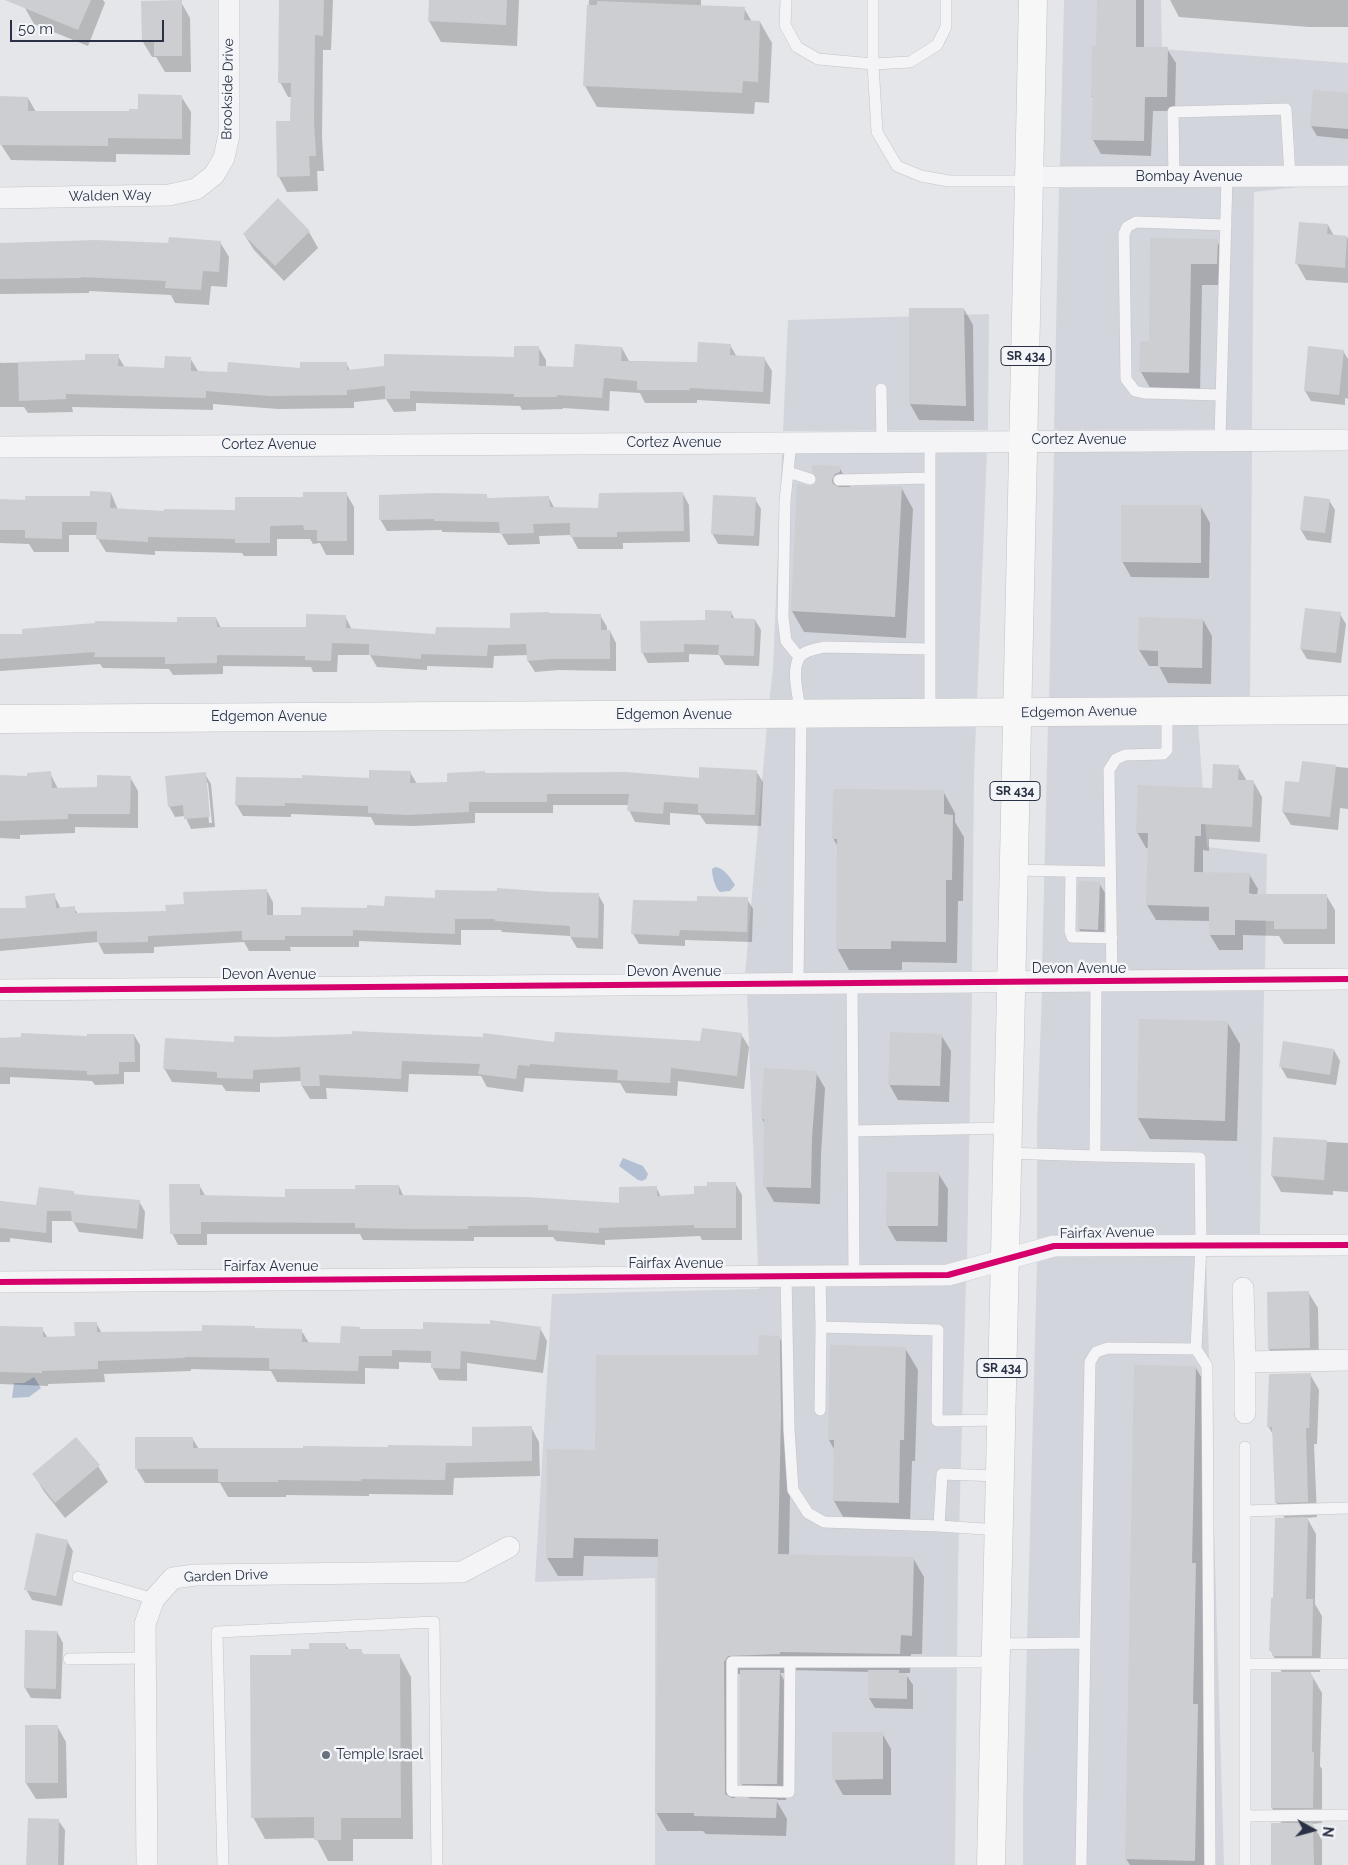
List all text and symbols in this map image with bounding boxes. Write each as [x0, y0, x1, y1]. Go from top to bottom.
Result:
scale bar [12, 10, 166, 42]
text: 50 m [18, 20, 53, 38]
street label: Brookside Drive [219, 38, 237, 140]
street label: Bombay Avenue [1136, 169, 1242, 185]
street label: Walden Way [68, 187, 152, 205]
road number: SR 434 [1001, 346, 1051, 366]
street label: Cortez Avenue [1031, 432, 1127, 448]
street label: Cortez Avenue [626, 435, 722, 451]
street label: Cortez Avenue [221, 437, 317, 453]
street label: Edgemon Avenue [1021, 703, 1137, 721]
street label: Edgemon Avenue [616, 707, 732, 723]
street label: Edgemon Avenue [211, 709, 327, 725]
road number: SR 434 [990, 781, 1040, 800]
street label: Devon Avenue [1032, 961, 1126, 977]
street label: Devon Avenue [627, 964, 721, 980]
street label: Devon Avenue [222, 967, 316, 983]
street label: Fairfax Avenue [1059, 1224, 1155, 1242]
street label: Fairfax Avenue [629, 1256, 723, 1272]
street label: Fairfax Avenue [224, 1259, 318, 1275]
road number: SR 434 [977, 1359, 1027, 1378]
street label: Garden Drive [184, 1566, 268, 1586]
place label: Temple Israel [336, 1747, 423, 1763]
marker: Temple Israel [320, 1749, 332, 1761]
north arrow [1288, 1805, 1338, 1855]
text: N [1319, 1826, 1336, 1838]

